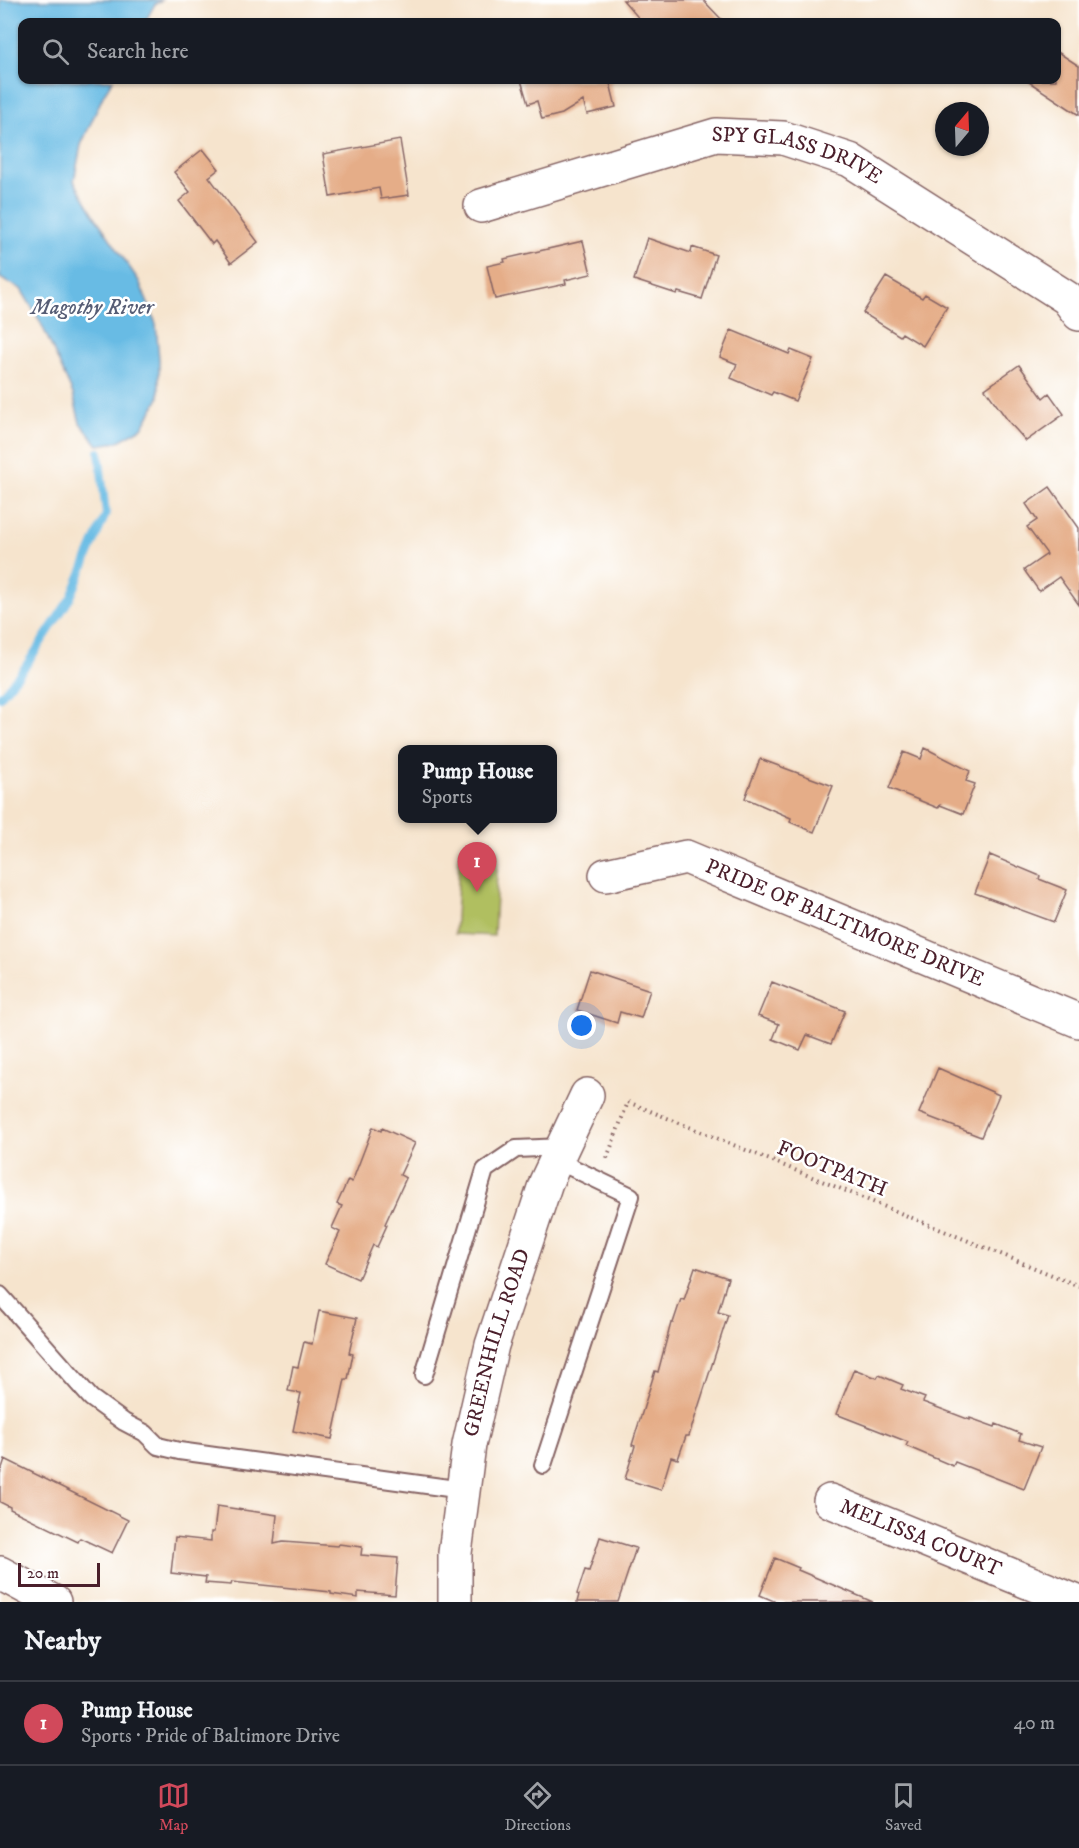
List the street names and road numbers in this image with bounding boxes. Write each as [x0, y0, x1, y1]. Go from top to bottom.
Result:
street label: SPY GLASS DRIVE [711, 122, 887, 190]
street label: PRIDE OF BALTIMORE DRIVE [701, 854, 988, 993]
street label: FOOTPATH [773, 1135, 891, 1203]
street label: GREENHILL ROAD [458, 1245, 536, 1439]
street label: MELISSA COURT [836, 1493, 1006, 1583]

